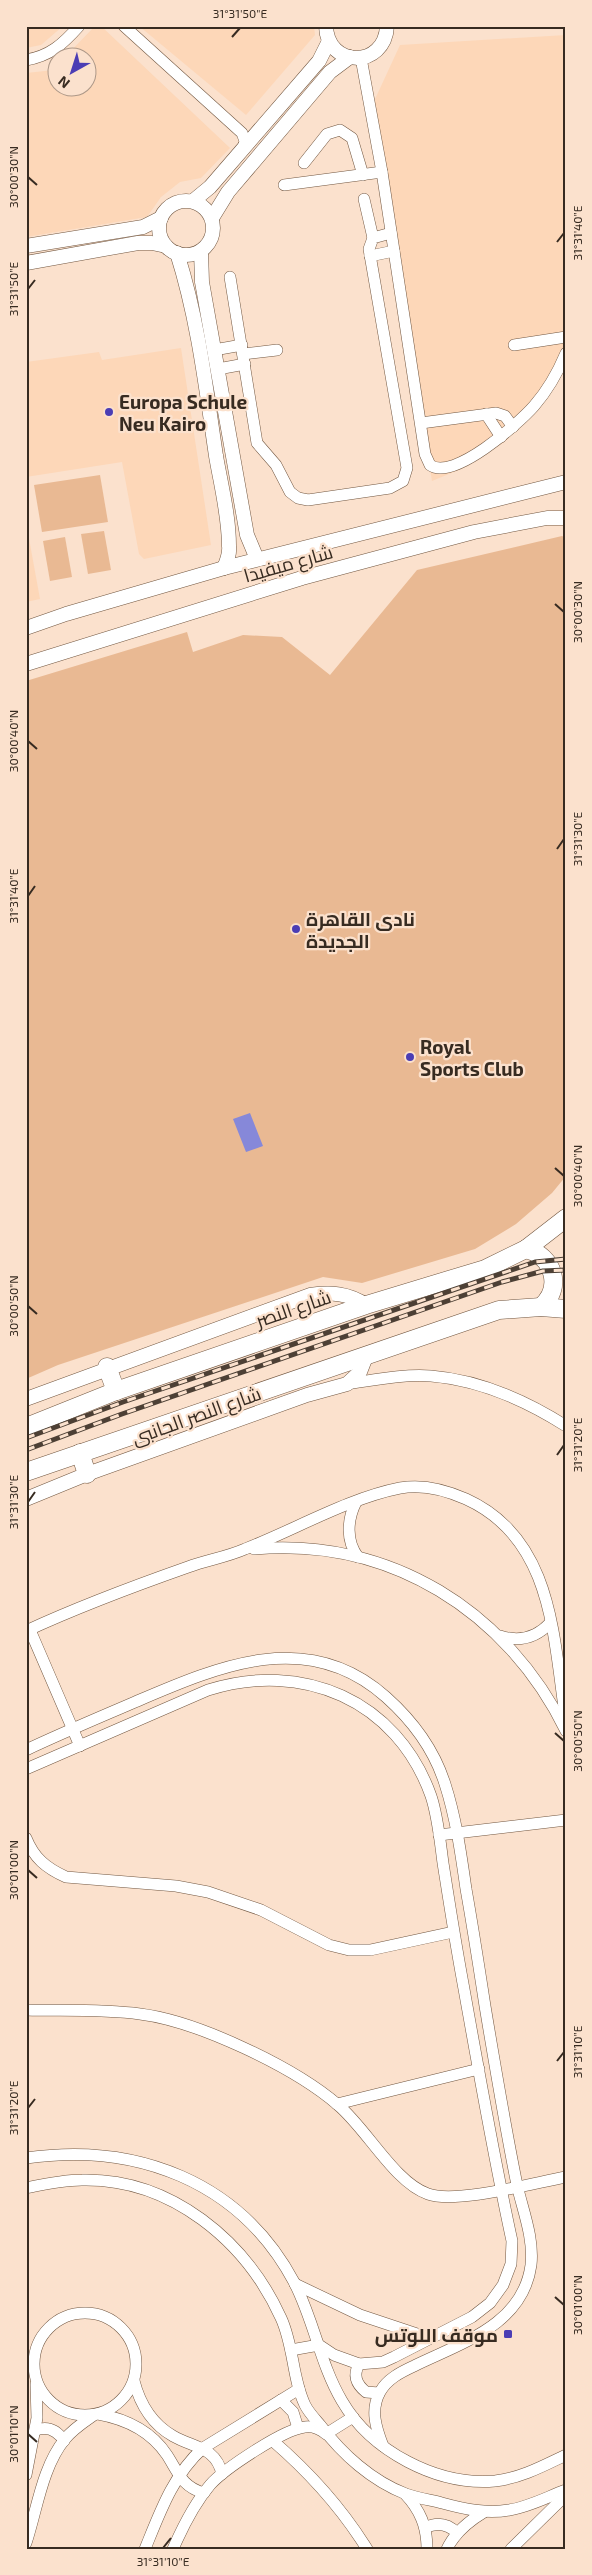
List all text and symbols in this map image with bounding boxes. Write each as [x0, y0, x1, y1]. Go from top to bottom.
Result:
text: 31°31'50"E [213, 6, 267, 20]
north arrow [48, 48, 98, 98]
text: N [54, 73, 73, 92]
text: 30°00'30"N [6, 146, 20, 208]
text: 31°31'40"E [570, 205, 584, 261]
text: 31°31'50"E [6, 262, 20, 316]
place label: Europa Schule Neu Kairo [119, 390, 247, 435]
marker: Europa Schule Neu Kairo [103, 406, 115, 418]
street label: شارع ميفيدا [241, 539, 336, 590]
text: 30°00'30"N [570, 581, 584, 643]
text: 30°00'40"N [6, 710, 20, 772]
text: 31°31'30"E [570, 811, 584, 866]
text: 31°31'40"E [6, 868, 20, 924]
place label: نادى القاهرة الجديدة [306, 907, 415, 952]
marker: نادى القاهرة الجديدة [290, 923, 302, 935]
place label: Royal Sports Club [420, 1035, 524, 1080]
marker: Royal Sports Club [404, 1051, 416, 1063]
text: 30°00'40"N [570, 1145, 584, 1207]
text: 30°00'50"N [6, 1275, 20, 1337]
street label: شارع النصر [251, 1284, 335, 1335]
street label: شارع النصر الجانبى [128, 1381, 265, 1452]
text: 31°31'20"E [570, 1417, 584, 1472]
text: 31°31'30"E [6, 1474, 20, 1529]
text: 30°00'50"N [570, 1710, 584, 1772]
text: 30°01'00"N [6, 1840, 20, 1900]
text: 31°31'10"E [570, 2025, 584, 2078]
text: 31°31'20"E [6, 2080, 20, 2135]
text: 30°01'00"N [570, 2275, 584, 2335]
place label: موقف اللوتس [375, 2323, 498, 2347]
marker: موقف اللوتس [502, 2328, 514, 2340]
text: 30°01'10"N [6, 2405, 20, 2463]
text: 31°31'10"E [137, 2554, 190, 2568]

